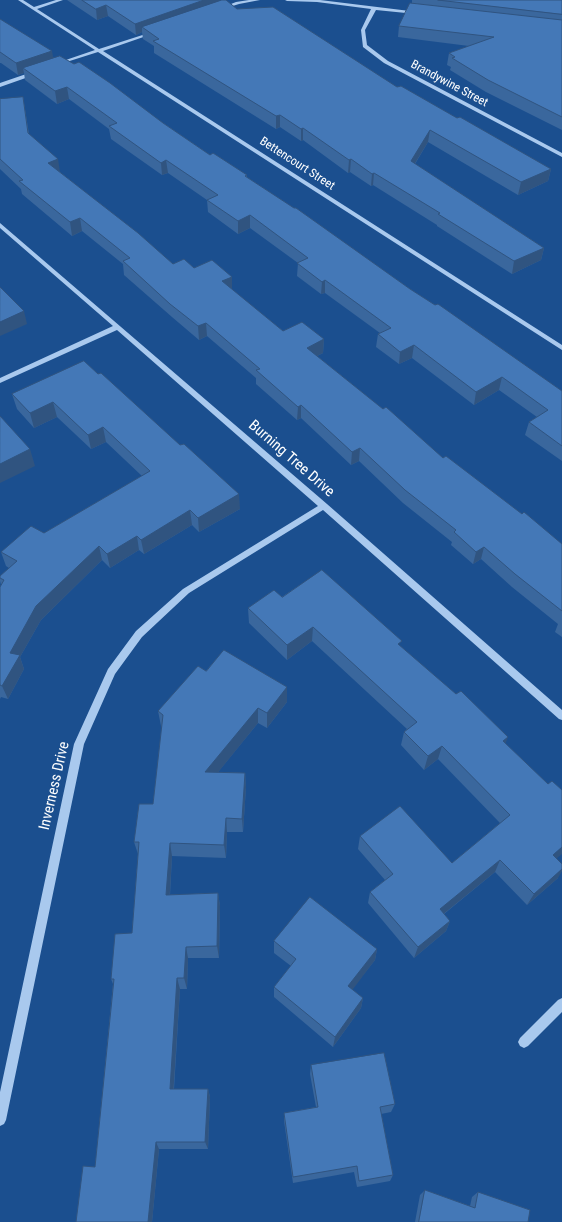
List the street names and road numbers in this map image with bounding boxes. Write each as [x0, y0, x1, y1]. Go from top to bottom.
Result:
street label: Brandywine Street [408, 58, 490, 110]
street label: Bettencourt Street [257, 134, 337, 194]
street label: Burning Tree Drive [244, 417, 338, 501]
street label: Inverness Drive [36, 740, 74, 832]

